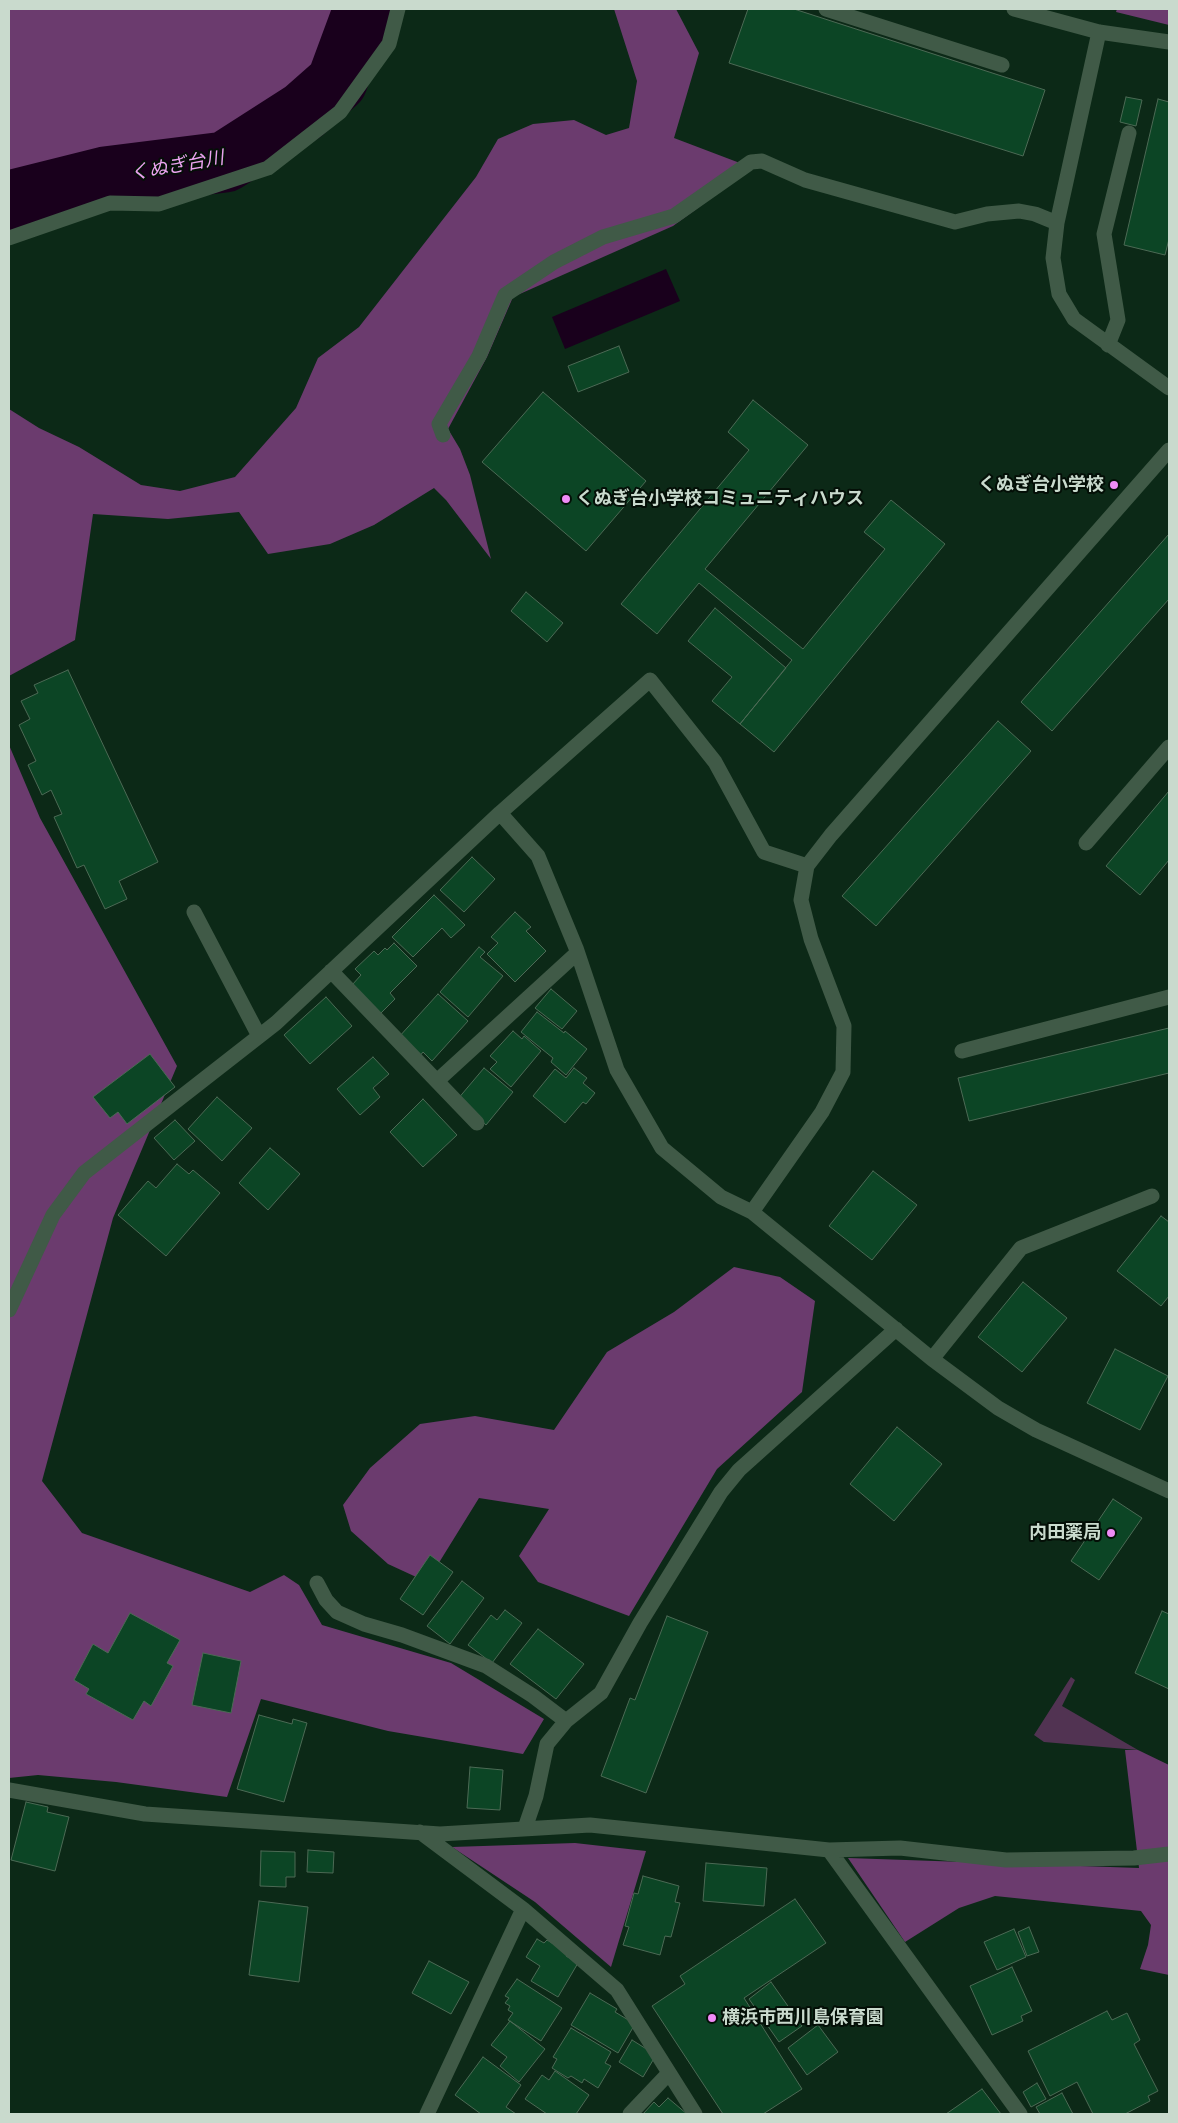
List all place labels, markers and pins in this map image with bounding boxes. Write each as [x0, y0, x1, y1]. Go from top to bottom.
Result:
place label: くぬぎ台小学校 [978, 474, 1104, 496]
marker: くぬぎ台小学校 [1108, 479, 1120, 491]
place label: くぬぎ台小学校コミュニティハウス [576, 488, 864, 510]
marker: くぬぎ台小学校コミュニティハウス [560, 493, 572, 505]
place label: 内田薬局 [1029, 1522, 1101, 1544]
marker: 内田薬局 [1105, 1527, 1117, 1539]
place label: 横浜市西川島保育園 [722, 2007, 884, 2029]
marker: 横浜市西川島保育園 [706, 2012, 718, 2024]

